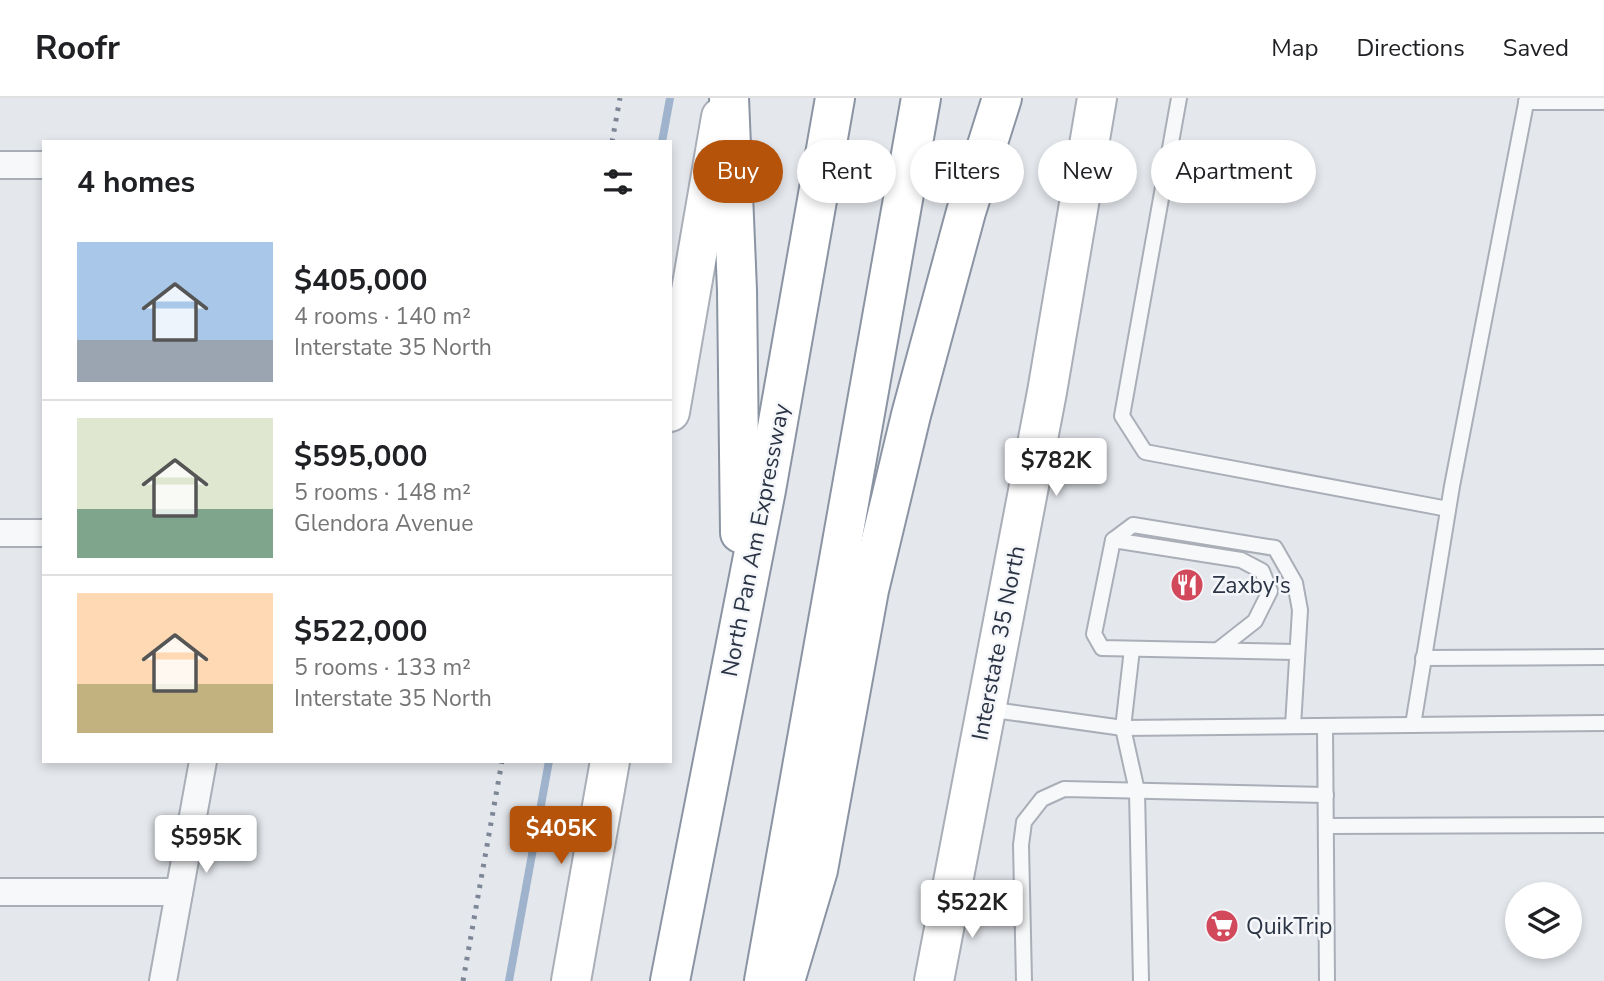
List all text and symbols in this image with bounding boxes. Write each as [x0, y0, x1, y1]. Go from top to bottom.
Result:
text: Roofr [35, 26, 120, 71]
text: Map [1271, 32, 1318, 64]
text: Directions [1356, 32, 1465, 64]
text: Saved [1503, 32, 1569, 64]
chip: Buy [693, 140, 783, 203]
chip: Rent [797, 140, 896, 203]
chip: Filters [910, 140, 1024, 203]
chip: New [1038, 140, 1137, 203]
chip: Apartment [1151, 140, 1316, 203]
text: 4 homes [77, 162, 195, 203]
icon: filters [599, 163, 637, 201]
text: $405,000 [294, 260, 427, 301]
icon: home [133, 270, 217, 354]
text: 4 rooms · 140 m² [294, 301, 471, 332]
text: Interstate 35 North [294, 332, 492, 363]
street label: North Pan Am Expressway [714, 401, 797, 679]
text: $595,000 [294, 436, 427, 477]
pin: $782K [1007, 438, 1105, 498]
text: $782K [1021, 445, 1091, 476]
icon: home [133, 446, 217, 530]
text: 5 rooms · 148 m² [294, 477, 471, 508]
text: Glendora Avenue [294, 508, 473, 539]
street label: Interstate 35 North [964, 543, 1033, 743]
restaurant icon: Zaxby's [1168, 566, 1206, 604]
place label: Zaxby's [1212, 570, 1291, 601]
text: $522,000 [294, 611, 427, 652]
icon: home [133, 621, 217, 705]
text: 5 rooms · 133 m² [294, 652, 471, 683]
text: Interstate 35 North [294, 683, 492, 714]
pin: $405K [512, 806, 610, 866]
text: $405K [526, 813, 596, 844]
pin: $595K [157, 816, 255, 875]
text: $595K [171, 822, 241, 853]
pin: $522K [923, 880, 1021, 940]
map controls [1505, 882, 1582, 959]
button: layers [1505, 882, 1582, 959]
text: $522K [937, 887, 1007, 918]
supermarket icon: QuikTrip [1203, 907, 1241, 945]
place label: QuikTrip [1246, 911, 1332, 942]

